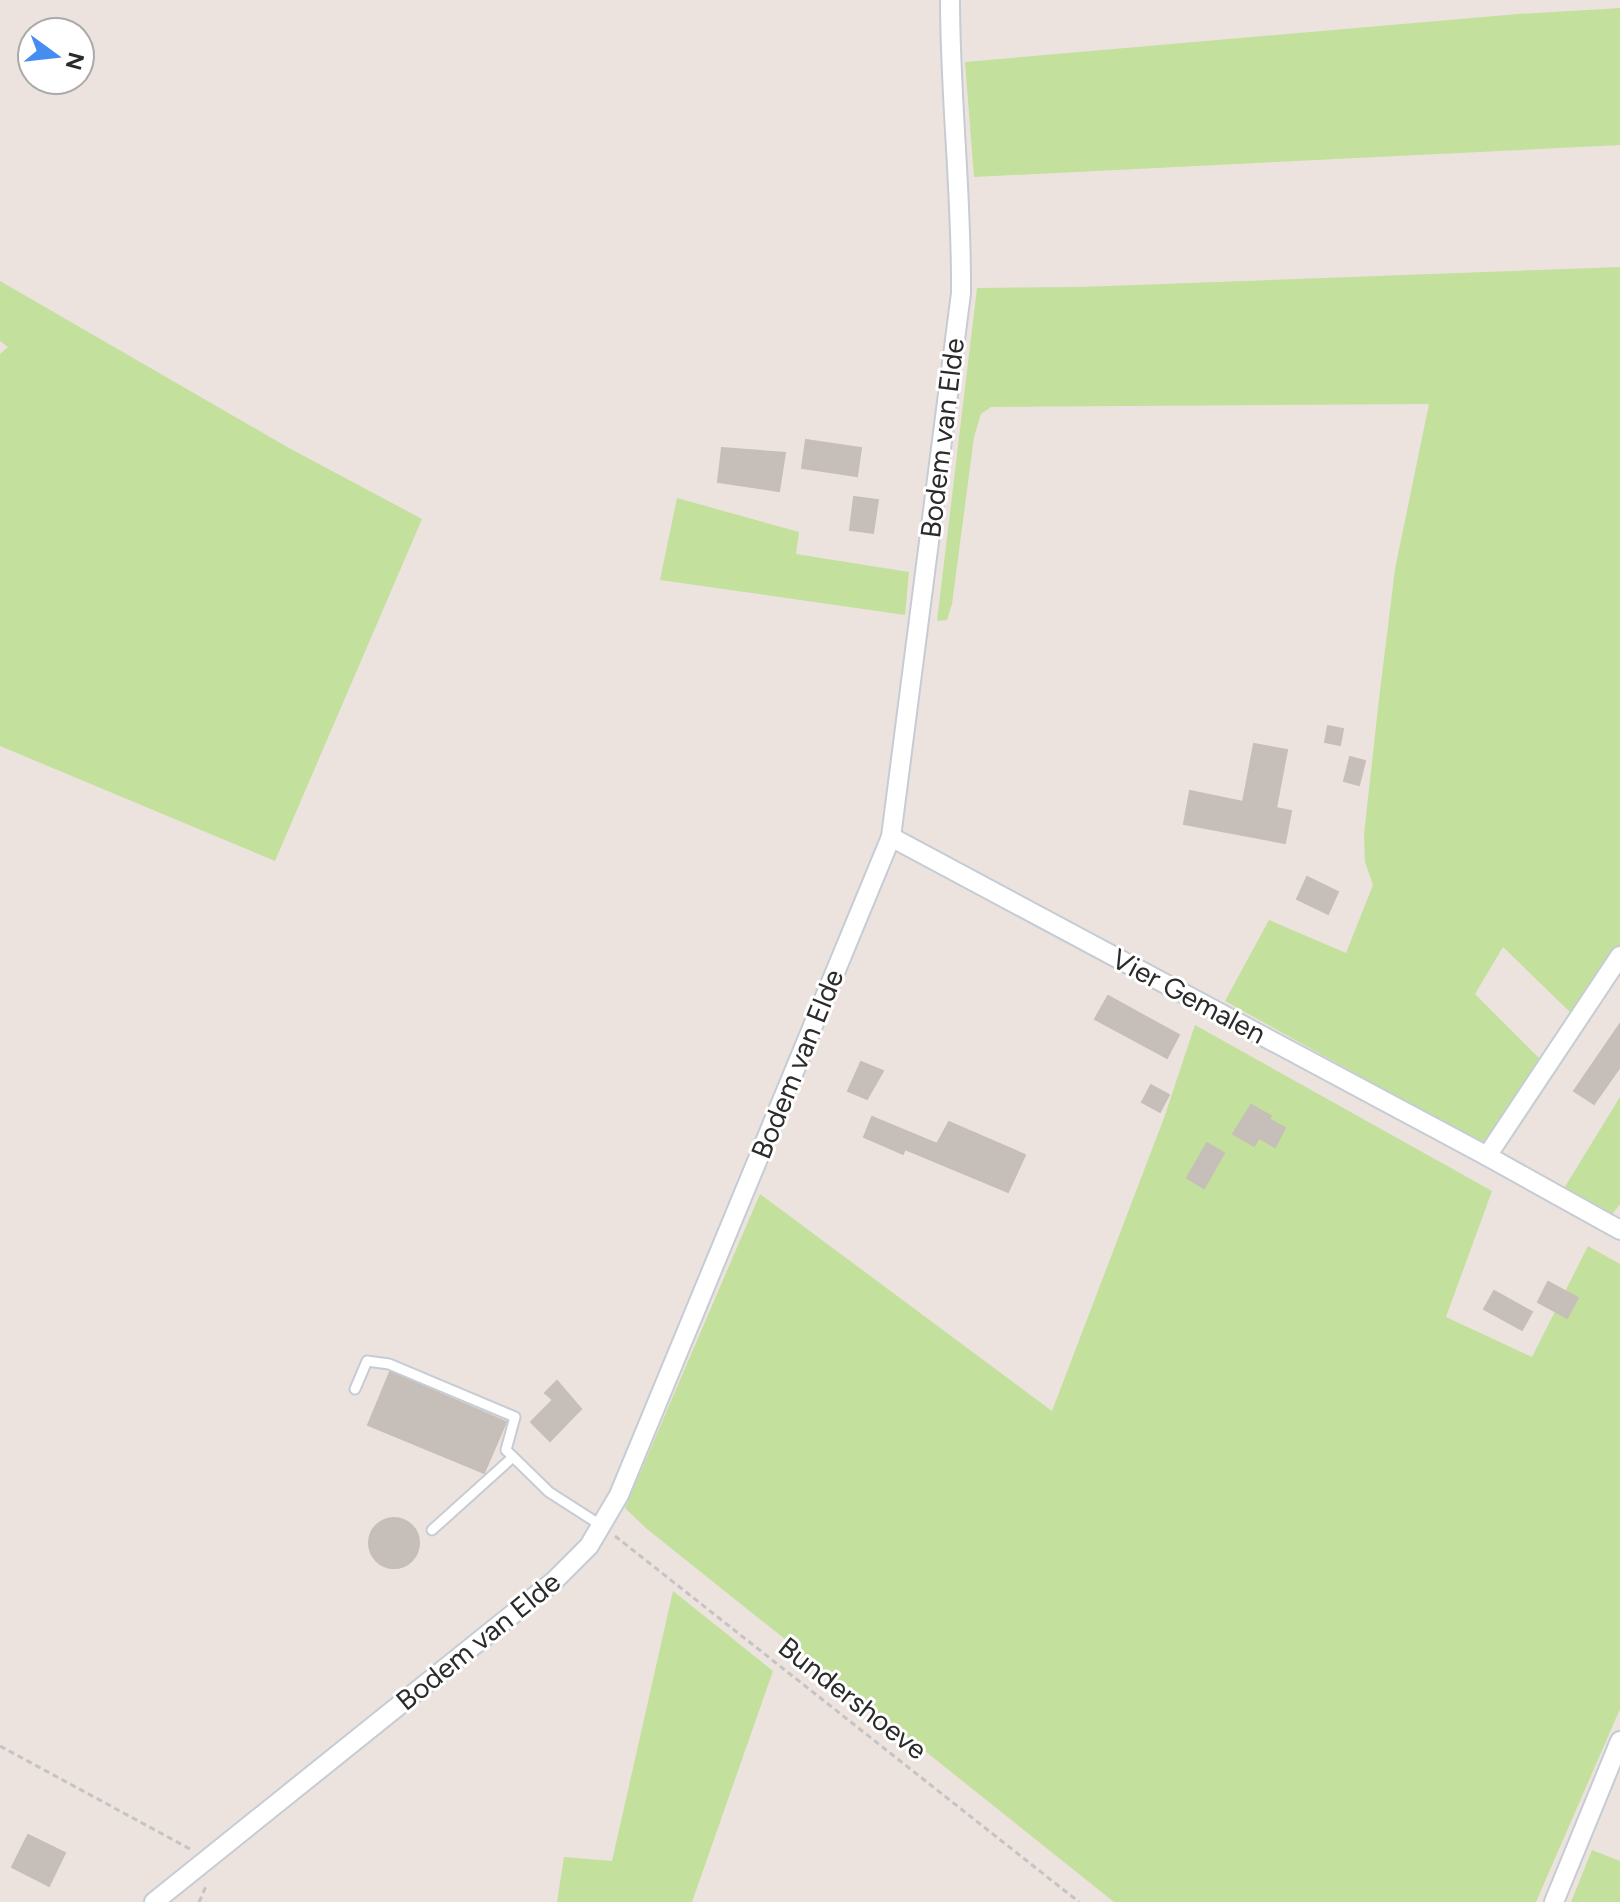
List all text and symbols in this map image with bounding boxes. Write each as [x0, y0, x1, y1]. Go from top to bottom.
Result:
north arrow [16, 16, 96, 96]
text: N [60, 49, 90, 73]
street label: Bodem van Elde [913, 336, 971, 540]
street label: Vier Gemalen [1106, 941, 1272, 1051]
street label: Bodem van Elde [744, 964, 850, 1164]
street label: Bodem van Elde [389, 1564, 567, 1718]
street label: Bundershoeve [772, 1630, 934, 1766]

